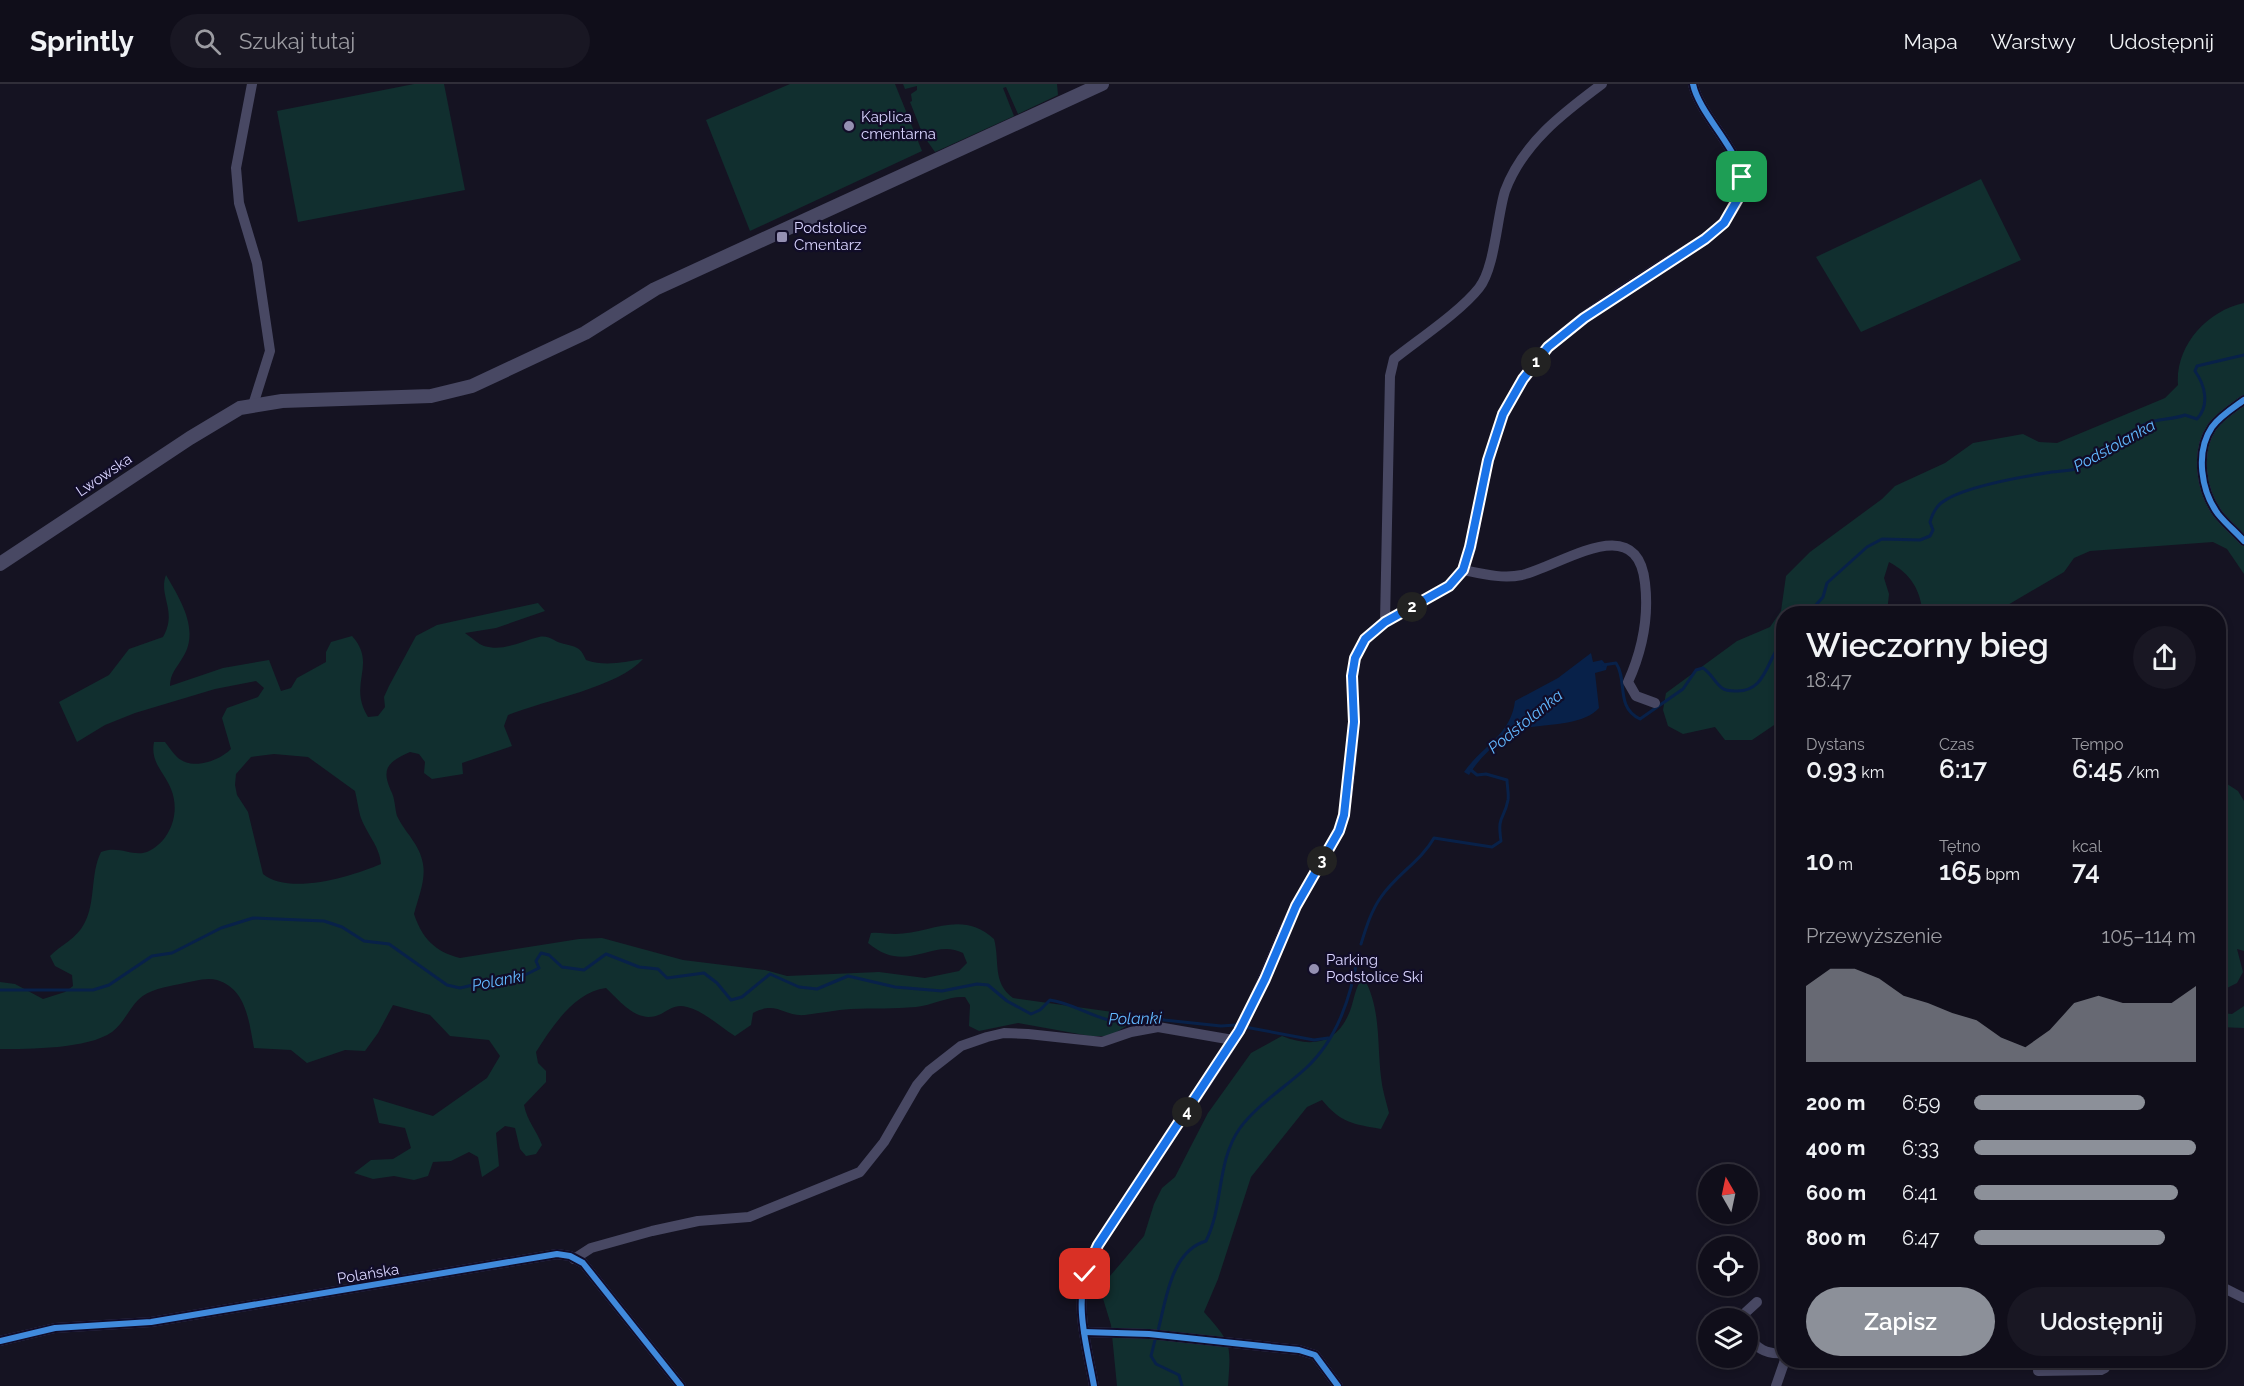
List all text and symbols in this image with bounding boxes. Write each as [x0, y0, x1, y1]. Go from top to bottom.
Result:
search box [170, 14, 590, 68]
text: Sprintly [30, 25, 134, 58]
icon: search [191, 25, 224, 58]
text: Szukaj tutaj [239, 28, 355, 54]
text: Mapa [1903, 29, 1958, 54]
text: Warstwy [1991, 29, 2076, 54]
text: Udostępnij [2109, 29, 2214, 54]
place label: Kaplica cmentarna [861, 108, 936, 143]
marker: Kaplica cmentarna [842, 119, 856, 133]
pin [1716, 151, 1767, 202]
icon: arrive [1725, 160, 1758, 193]
place label: Podstolice Cmentarz [794, 219, 867, 254]
marker: Podstolice Cmentarz [775, 230, 789, 244]
pin: 1 [1521, 347, 1551, 377]
text: 1 [1532, 352, 1540, 371]
water label: Podstolanka [2070, 415, 2159, 476]
street label: Lwowska [73, 450, 135, 500]
pin: 2 [1397, 592, 1427, 622]
text: 2 [1407, 597, 1417, 616]
text: Wieczorny bieg [1806, 626, 2049, 665]
button: share [2133, 626, 2196, 689]
text: 18:47 [1806, 668, 1852, 692]
water label: Podstolanka [1484, 685, 1567, 757]
text: Dystans [1806, 735, 1865, 754]
text: Czas [1939, 735, 1974, 754]
text: Tempo [2072, 735, 2123, 754]
text: 0.93 [1806, 754, 1857, 784]
text: 6:17 [1939, 754, 1987, 784]
text: 6:45 [2072, 754, 2123, 784]
text: km [1857, 763, 1884, 782]
text: /km [2123, 763, 2160, 782]
text: Tętno [1939, 837, 1981, 856]
text: kcal [2072, 837, 2102, 856]
pin: 3 [1307, 846, 1337, 876]
text: 10 [1806, 846, 1834, 876]
text: 3 [1318, 851, 1326, 870]
text: m [1834, 855, 1853, 874]
text: 165 [1939, 856, 1981, 886]
text: 74 [2072, 856, 2100, 886]
text: bpm [1981, 865, 2020, 884]
text: Przewyższenie [1806, 924, 1942, 948]
text: 105–114 m [2102, 924, 2196, 948]
place label: Parking Podstolice Ski [1326, 951, 1423, 986]
marker: Parking Podstolice Ski [1307, 962, 1321, 976]
water label: Polanki [470, 966, 527, 995]
water label: Polanki [1108, 1009, 1162, 1028]
text: 200 m [1806, 1091, 1865, 1115]
text: 6:59 [1902, 1091, 1940, 1115]
pin: 4 [1172, 1097, 1202, 1127]
text: 4 [1182, 1102, 1192, 1121]
text: 400 m [1806, 1136, 1865, 1160]
text: 6:33 [1902, 1136, 1939, 1160]
north arrow [1698, 1164, 1758, 1224]
map controls [1698, 1164, 1758, 1368]
text: 600 m [1806, 1181, 1866, 1205]
text: 6:41 [1902, 1181, 1937, 1205]
text: 800 m [1806, 1226, 1866, 1250]
text: 6:47 [1902, 1226, 1939, 1250]
button: locate [1698, 1236, 1758, 1296]
pin [1059, 1248, 1110, 1299]
icon: check [1068, 1257, 1101, 1290]
street label: Polańska [336, 1260, 400, 1288]
button: Zapisz [1806, 1287, 1995, 1356]
button: Udostępnij [2007, 1287, 2196, 1356]
button: layers [1698, 1308, 1758, 1368]

